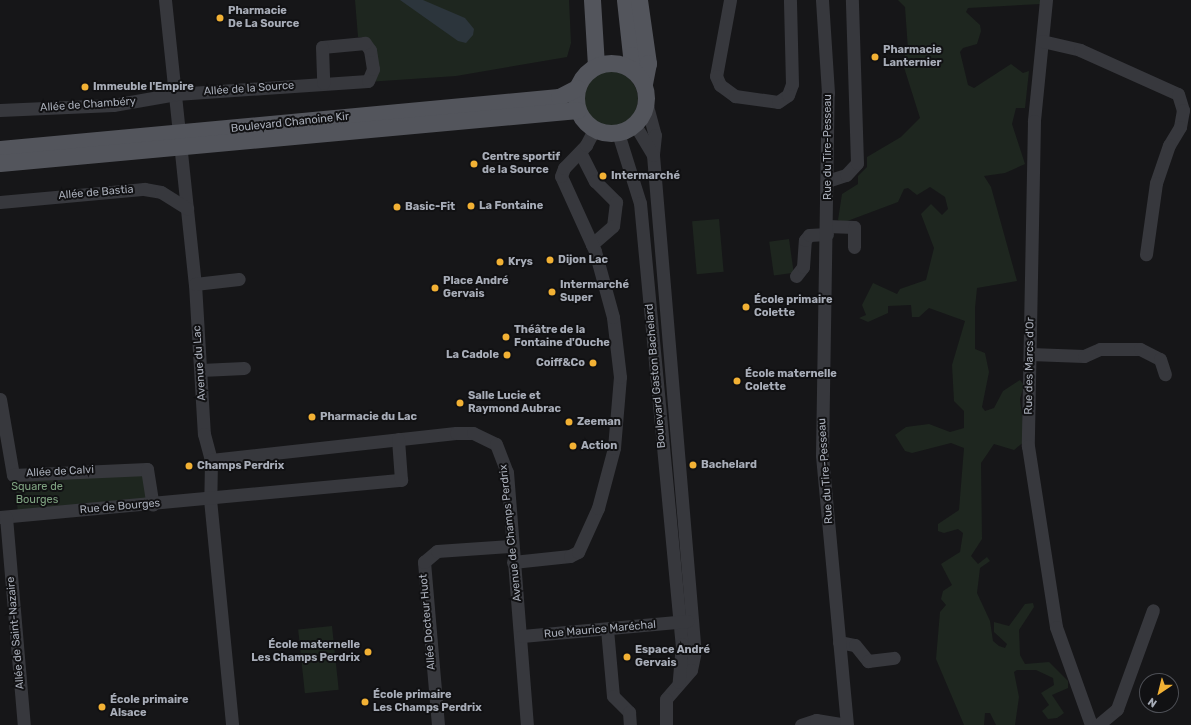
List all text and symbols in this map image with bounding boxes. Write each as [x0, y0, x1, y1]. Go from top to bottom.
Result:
place label: Pharmacie De La Source [228, 5, 299, 31]
marker: Pharmacie De La Source [215, 13, 225, 23]
place label: Pharmacie Lanternier [883, 44, 942, 70]
marker: Pharmacie Lanternier [870, 52, 880, 62]
street label: Allée de la Source [203, 79, 295, 99]
place label: Immeuble l'Empire [93, 80, 194, 94]
marker: Immeuble l'Empire [80, 82, 90, 92]
street label: Rue du Tire-Pesseau [821, 94, 835, 200]
street label: Allée de Chambéry [40, 95, 136, 115]
street label: Boulevard Chanoine Kir [230, 110, 350, 136]
place label: Centre sportif de la Source [482, 151, 560, 177]
marker: Centre sportif de la Source [469, 159, 479, 169]
place label: Intermarché [611, 169, 680, 183]
marker: Intermarché [598, 171, 608, 181]
street label: Allée de Bastia [58, 183, 134, 203]
place label: La Fontaine [479, 199, 543, 213]
place label: Basic-Fit [405, 200, 455, 214]
marker: La Fontaine [466, 201, 476, 211]
marker: Basic-Fit [392, 202, 402, 212]
place label: Dijon Lac [558, 253, 608, 267]
place label: Krys [508, 255, 533, 269]
marker: Dijon Lac [545, 255, 555, 265]
marker: Krys [495, 257, 505, 267]
place label: Place André Gervais [443, 275, 509, 301]
place label: Intermarché Super [560, 279, 629, 305]
marker: Place André Gervais [430, 283, 440, 293]
marker: Intermarché Super [547, 287, 557, 297]
place label: École primaire Colette [754, 294, 833, 320]
marker: École primaire Colette [741, 302, 751, 312]
street label: Boulevard Gaston Bachelard [643, 303, 669, 449]
street label: Rue des Marcs d'Or [1023, 317, 1037, 415]
place label: Théâtre de la Fontaine d'Ouche [514, 324, 610, 350]
street label: Avenue du Lac [191, 325, 209, 401]
marker: Théâtre de la Fontaine d'Ouche [501, 332, 511, 342]
place label: La Cadole [446, 348, 499, 362]
marker: La Cadole [502, 350, 512, 360]
place label: Coiff&Co [536, 356, 585, 370]
marker: Coiff&Co [588, 358, 598, 368]
place label: École maternelle Colette [745, 368, 837, 394]
marker: École maternelle Colette [732, 376, 742, 386]
place label: Salle Lucie et Raymond Aubrac [468, 390, 561, 416]
marker: Salle Lucie et Raymond Aubrac [455, 398, 465, 408]
place label: Pharmacie du Lac [320, 410, 417, 424]
marker: Pharmacie du Lac [307, 412, 317, 422]
place label: Zeeman [577, 415, 621, 429]
marker: Zeeman [564, 417, 574, 427]
street label: Rue du Tire-Pesseau [816, 418, 836, 524]
place label: Action [581, 439, 617, 453]
marker: Action [568, 441, 578, 451]
place label: Bachelard [701, 458, 757, 472]
place label: Champs Perdrix [197, 459, 284, 473]
marker: Bachelard [688, 460, 698, 470]
marker: Champs Perdrix [184, 461, 194, 471]
street label: Allée de Calvi [26, 464, 94, 480]
street label: Avenue de Champs Perdrix [497, 464, 525, 602]
park label: Square de Bourges [11, 481, 63, 507]
street label: Rue de Bourges [79, 497, 161, 517]
street label: Allée Docteur Huot [417, 573, 439, 671]
street label: Allée de Saint-Nazaire [5, 576, 27, 690]
street label: Rue Maurice Maréchal [543, 619, 657, 641]
place label: École maternelle Les Champs Perdrix [251, 639, 360, 665]
place label: Espace André Gervais [635, 644, 710, 670]
marker: École maternelle Les Champs Perdrix [363, 647, 373, 657]
marker: Espace André Gervais [622, 652, 632, 662]
north arrow [1139, 673, 1179, 713]
place label: École primaire Les Champs Perdrix [373, 689, 482, 715]
place label: École primaire Alsace [110, 694, 189, 720]
text: N [1145, 695, 1159, 710]
marker: École primaire Les Champs Perdrix [360, 697, 370, 707]
marker: École primaire Alsace [97, 702, 107, 712]

